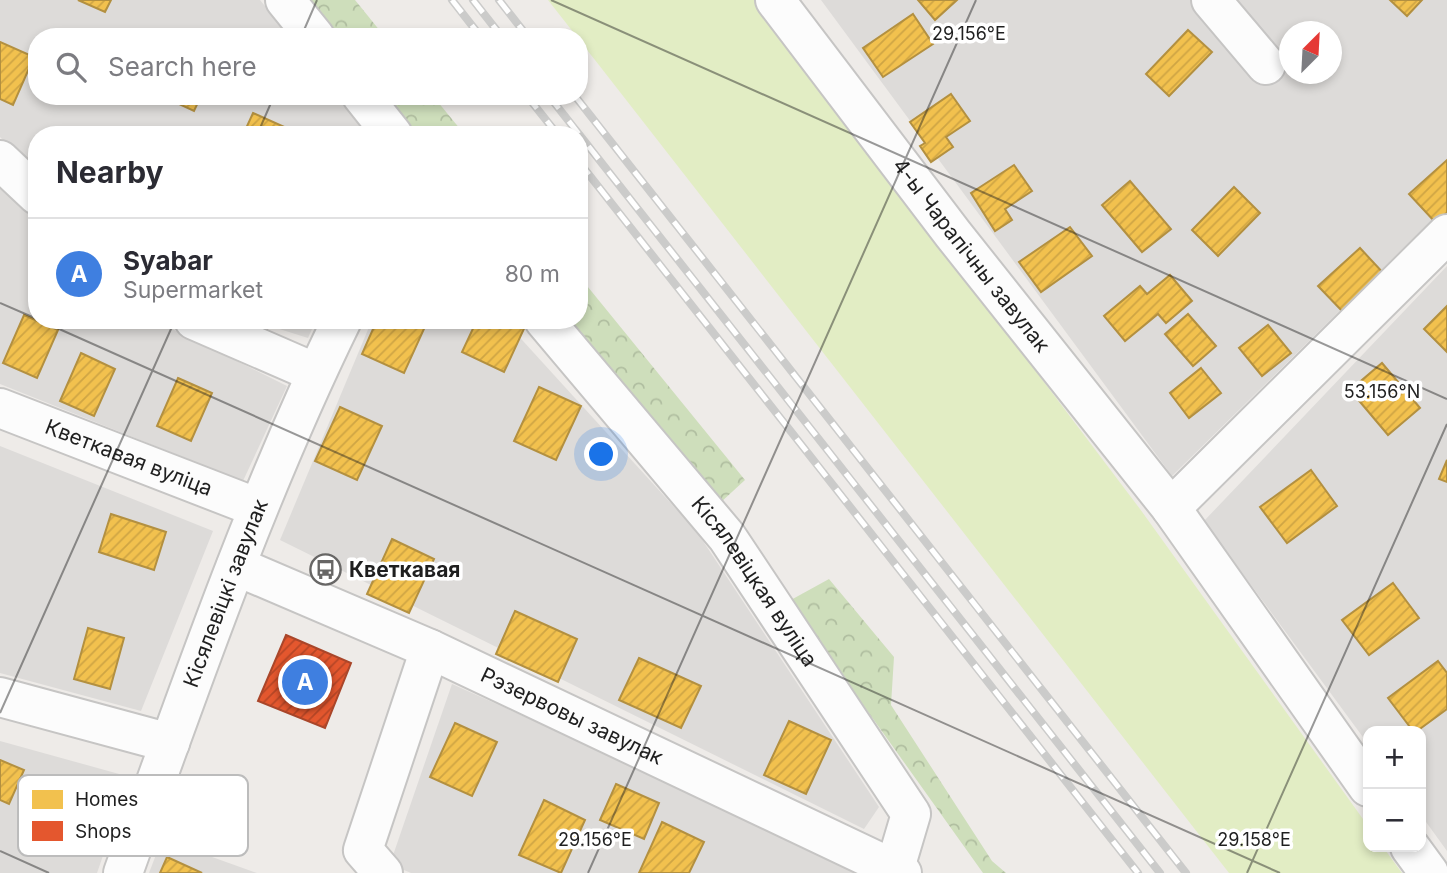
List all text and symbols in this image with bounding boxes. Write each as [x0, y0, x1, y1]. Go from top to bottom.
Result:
north arrow [1279, 21, 1342, 84]
text: 29.156°E [932, 23, 1006, 44]
search box [28, 28, 588, 105]
icon: search [52, 48, 90, 86]
text: Search here [108, 51, 257, 82]
street label: 4-ы Чарапічны завулак [888, 153, 1056, 358]
text: Nearby [56, 154, 164, 190]
text: Syabar [123, 245, 213, 276]
text: A [70, 260, 88, 288]
text: 80 m [505, 260, 560, 288]
text: Supermarket [123, 276, 263, 304]
text: 53.156°N [1344, 381, 1420, 402]
street label: Кветкавая вуліца [42, 414, 216, 501]
your location [584, 437, 618, 471]
street label: Кісялевіцкая вуліца [686, 491, 823, 671]
street label: Кісялевіцкі завулак [178, 495, 273, 691]
bus stop icon: Кветкавая [309, 553, 343, 587]
place label: Кветкавая [349, 557, 460, 582]
pin: A [282, 656, 328, 708]
street label: Рэзервовы завулак [477, 662, 668, 770]
map controls [1363, 726, 1426, 852]
button: + [1363, 726, 1426, 789]
legend [18, 775, 248, 856]
text: Homes [75, 788, 138, 811]
button: − [1363, 789, 1426, 852]
text: Shops [75, 820, 131, 843]
text: 29.156°E [558, 829, 632, 850]
text: 29.158°E [1217, 829, 1291, 850]

